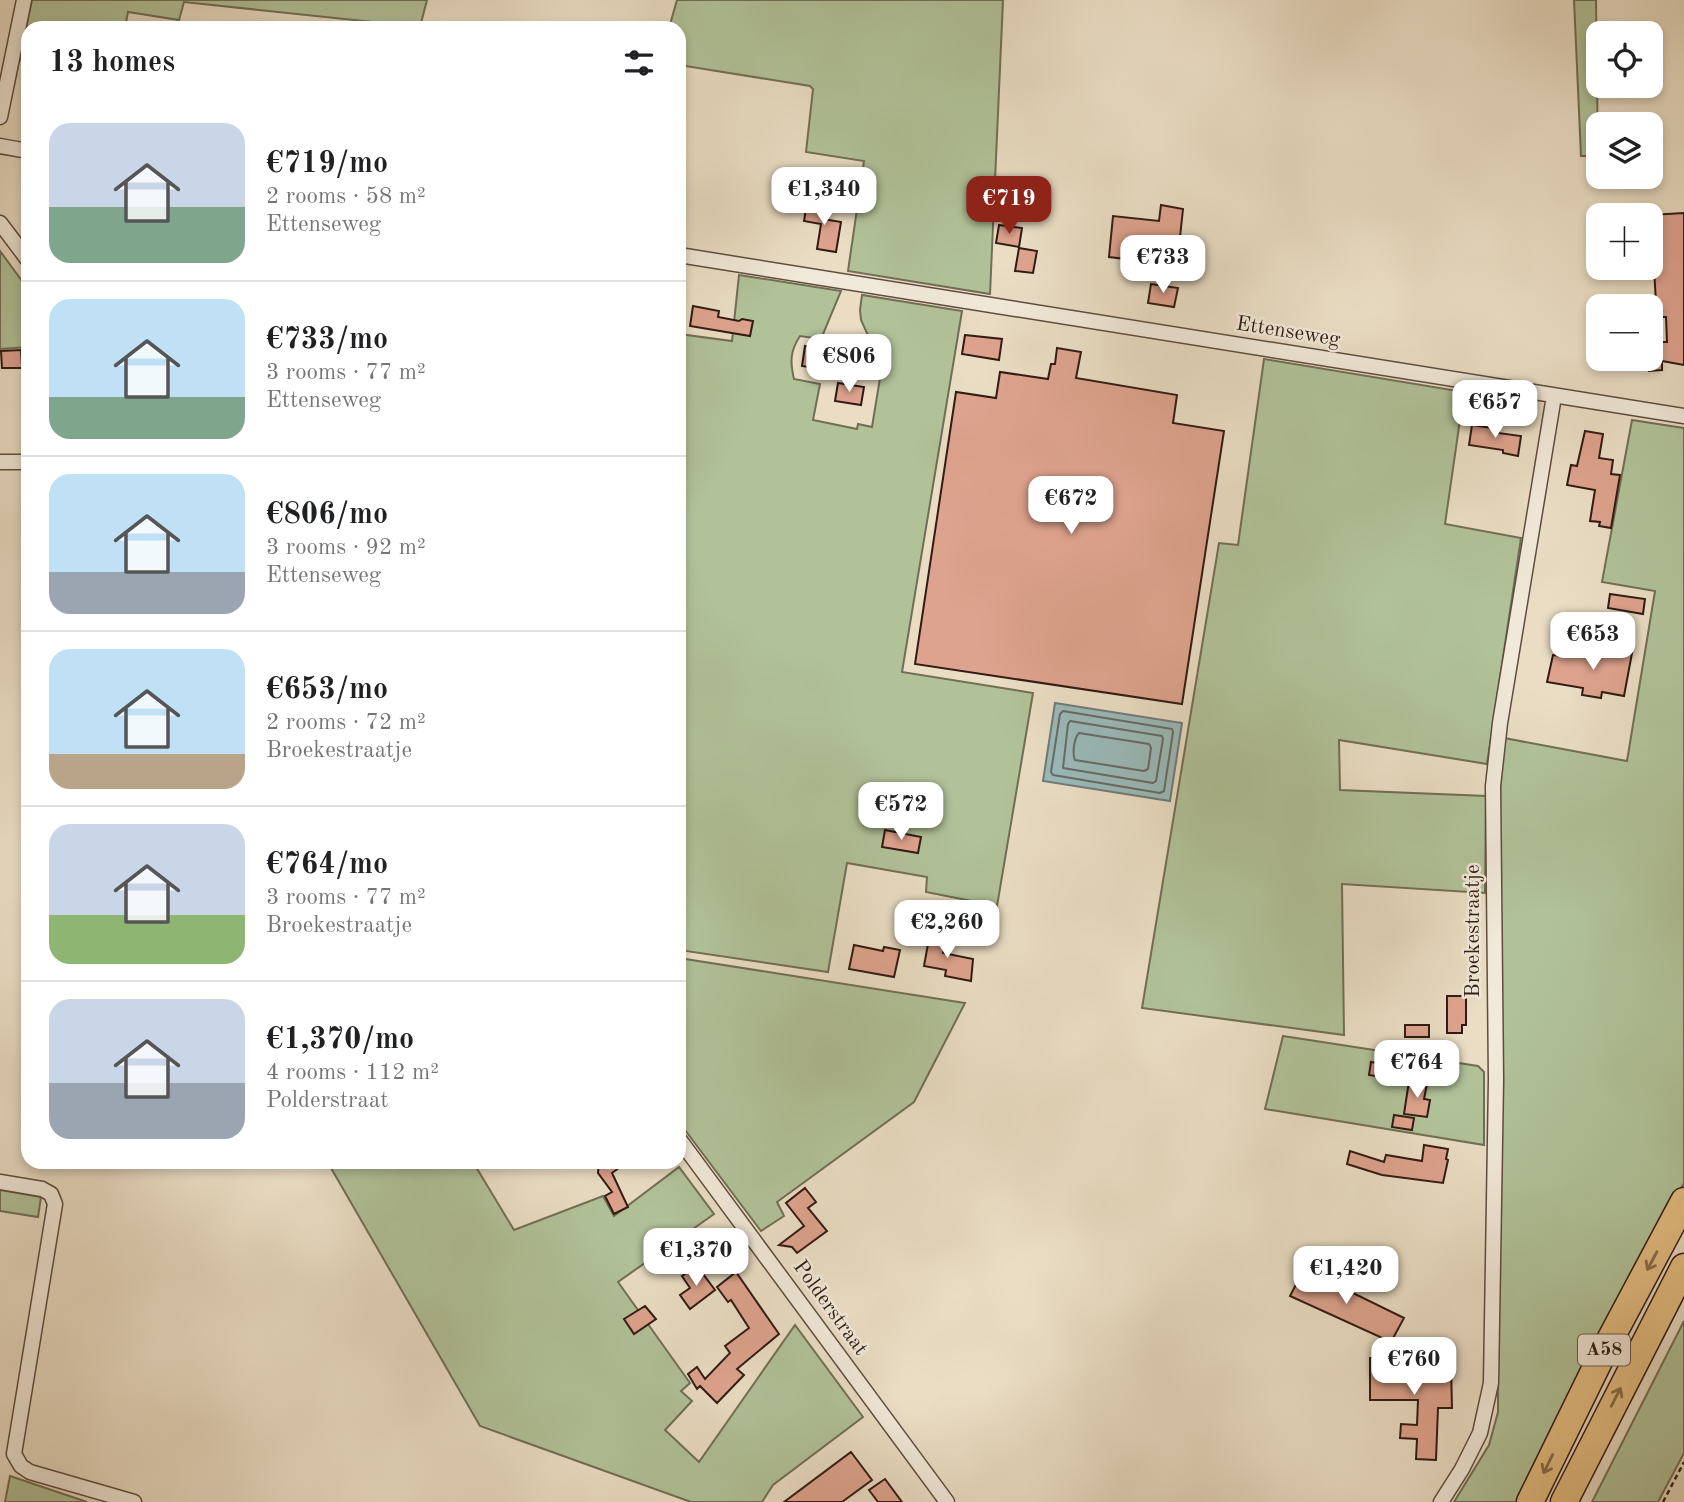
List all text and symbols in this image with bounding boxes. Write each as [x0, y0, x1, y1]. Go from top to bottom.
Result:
map controls [1586, 21, 1663, 371]
button: locate [1586, 21, 1663, 98]
icon: filters [620, 44, 658, 82]
text: 13 homes [49, 48, 175, 78]
button: layers [1586, 112, 1663, 189]
text: €719/mo [266, 149, 388, 179]
icon: home [105, 151, 189, 235]
pin: €1,340 [767, 168, 881, 227]
pin: €719 [968, 176, 1050, 236]
text: €1,340 [787, 178, 861, 201]
text: 2 rooms · 58 m² [266, 185, 426, 208]
text: €719 [982, 187, 1036, 210]
button: + [1586, 203, 1663, 280]
text: Ettenseweg [266, 213, 381, 236]
pin: €733 [1122, 236, 1204, 295]
text: €733 [1136, 246, 1190, 269]
button: − [1586, 294, 1663, 371]
street label: Ettenseweg [1234, 313, 1342, 351]
text: €733/mo [266, 325, 388, 355]
icon: home [105, 327, 189, 411]
pin: €806 [808, 334, 890, 394]
text: €806 [822, 345, 876, 368]
text: 3 rooms · 77 m² [266, 361, 426, 384]
pin: €657 [1454, 380, 1536, 440]
text: Ettenseweg [266, 389, 381, 412]
text: €657 [1468, 391, 1522, 414]
pin: €672 [1030, 476, 1112, 536]
text: €672 [1044, 487, 1098, 510]
text: €806/mo [266, 500, 388, 530]
icon: home [105, 502, 189, 586]
text: 3 rooms · 92 m² [266, 536, 426, 559]
text: Ettenseweg [266, 564, 381, 587]
pin: €653 [1552, 612, 1634, 672]
text: €653 [1566, 623, 1620, 646]
text: €653/mo [266, 675, 388, 705]
icon: home [105, 677, 189, 761]
text: 2 rooms · 72 m² [266, 711, 426, 734]
text: Broekestraatje [266, 739, 412, 762]
pin: €572 [860, 782, 942, 842]
text: €572 [874, 793, 928, 816]
text: €764/mo [266, 850, 388, 880]
icon: home [105, 852, 189, 936]
street label: Broekestraatje [1463, 864, 1484, 998]
text: 3 rooms · 77 m² [266, 886, 426, 909]
pin: €2,260 [890, 900, 1004, 960]
text: €2,260 [910, 911, 984, 934]
text: Broekestraatje [266, 914, 412, 937]
text: €1,370/mo [266, 1025, 414, 1055]
icon: home [105, 1027, 189, 1111]
pin: €764 [1376, 1040, 1458, 1100]
text: €764 [1390, 1051, 1444, 1074]
text: 4 rooms · 112 m² [266, 1061, 439, 1084]
text: Polderstraat [266, 1089, 388, 1112]
pin: €1,370 [639, 1228, 753, 1288]
text: €1,370 [659, 1239, 733, 1262]
pin: €1,420 [1289, 1246, 1403, 1306]
one-way arrow [1644, 1250, 1658, 1271]
street label: Polderstraat [789, 1257, 871, 1359]
text: €1,420 [1309, 1257, 1383, 1280]
road number: A58 [1578, 1334, 1630, 1366]
pin: €760 [1373, 1338, 1455, 1397]
text: €760 [1387, 1348, 1441, 1371]
one-way arrow [1610, 1387, 1624, 1408]
one-way arrow [1541, 1453, 1554, 1474]

